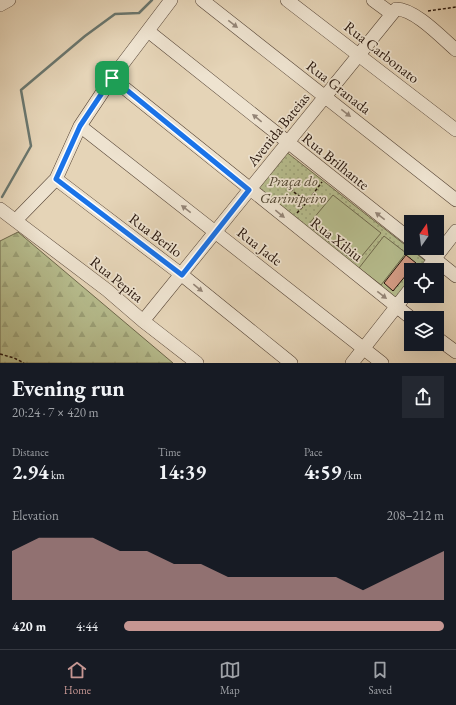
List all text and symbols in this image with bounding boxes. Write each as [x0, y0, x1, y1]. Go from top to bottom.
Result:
street label: Rua Carbonato [341, 17, 423, 87]
one-way arrow [228, 20, 239, 28]
street label: Rua Granada [303, 56, 375, 118]
pin [95, 61, 129, 95]
icon: arrive [101, 67, 123, 89]
street label: Avenida Bateias [242, 88, 314, 170]
one-way arrow [341, 109, 352, 117]
one-way arrow [252, 114, 263, 123]
street label: Rua Brilhante [299, 128, 374, 194]
park label: Praça do Garimpeiro [260, 171, 326, 207]
one-way arrow [181, 204, 192, 213]
street label: Rua Berilo [126, 209, 186, 261]
one-way arrow [274, 210, 285, 219]
one-way arrow [375, 212, 386, 221]
street label: Rua Xibiu [307, 213, 367, 265]
north arrow [404, 215, 444, 255]
map controls [404, 215, 444, 351]
street label: Rua Jade [234, 222, 286, 270]
street label: Rua Pepita [86, 252, 148, 306]
button: locate [404, 263, 444, 303]
one-way arrow [193, 283, 203, 292]
one-way arrow [376, 291, 387, 299]
button: layers [404, 311, 444, 351]
text: Evening run [12, 374, 125, 403]
button: share [402, 376, 444, 418]
text: 20:24 · 7 × 420 m [12, 404, 99, 421]
text: Distance [12, 445, 49, 459]
text: Time [158, 445, 181, 459]
text: Pace [304, 445, 322, 459]
text: 2.94 [12, 459, 49, 485]
text: 14:39 [158, 459, 206, 485]
text: 4:59 [304, 459, 341, 485]
text: km [49, 468, 65, 482]
text: /km [341, 468, 362, 482]
text: Elevation [12, 507, 59, 524]
text: 208–212 m [387, 507, 444, 524]
text: 420 m [12, 618, 46, 635]
text: 4:44 [76, 618, 98, 635]
tab: Home [64, 659, 91, 697]
tab: Map [219, 659, 241, 697]
tab: Saved [369, 659, 392, 697]

